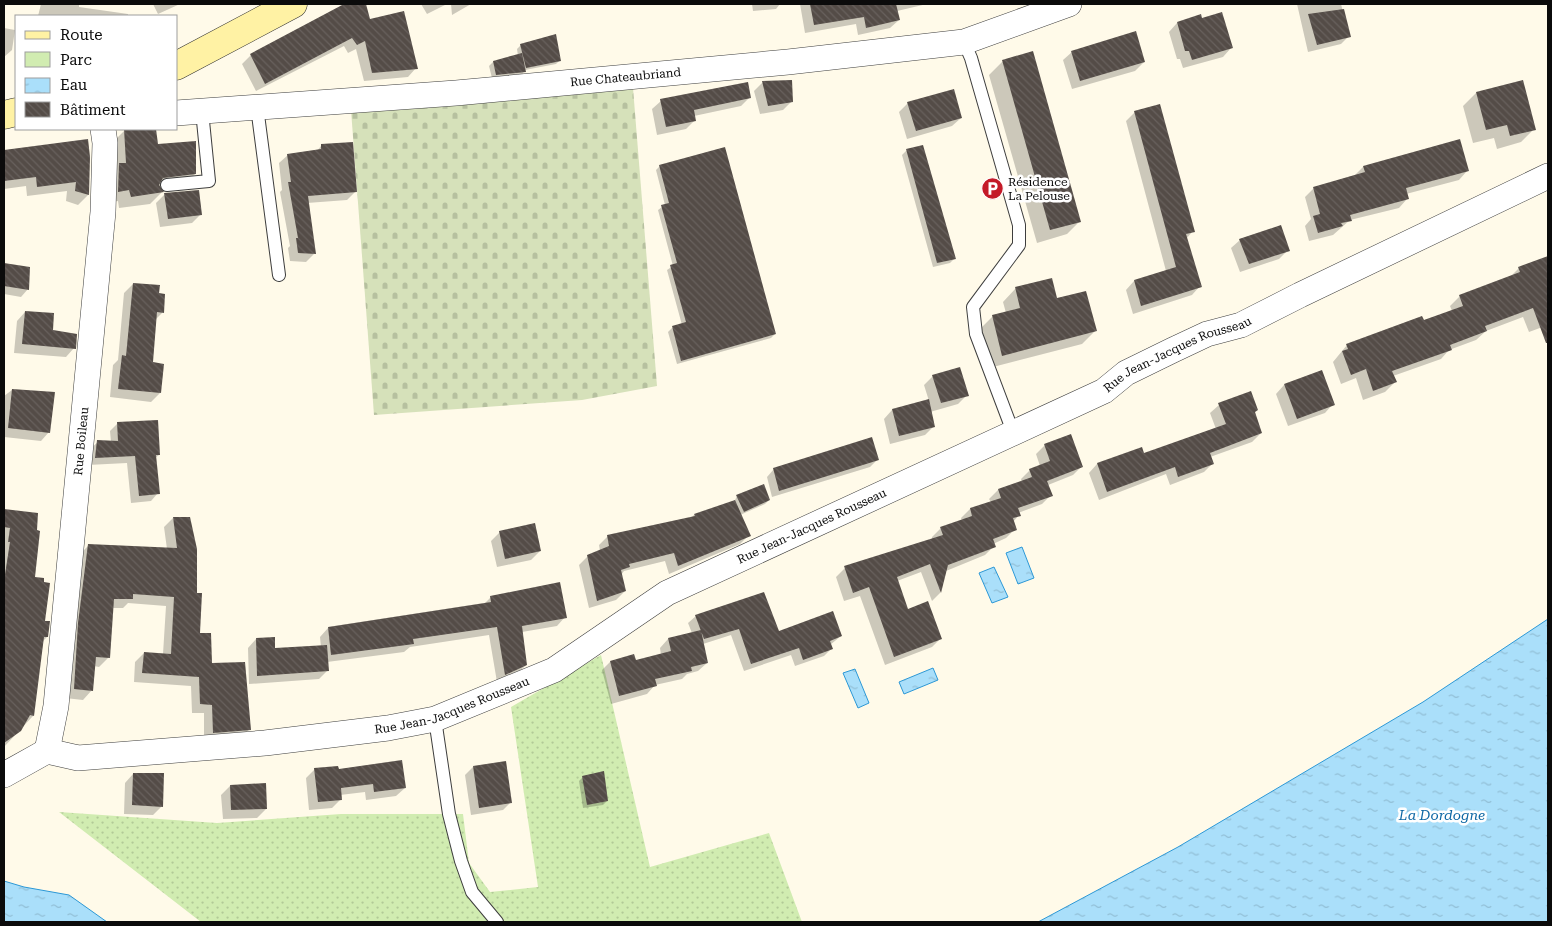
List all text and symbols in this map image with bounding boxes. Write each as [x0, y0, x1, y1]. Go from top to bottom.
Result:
legend [15, 15, 178, 130]
text: Route [60, 26, 102, 44]
text: Parc [60, 51, 92, 69]
street label: Rue Chateaubriand [569, 65, 682, 89]
text: Eau [60, 76, 88, 94]
text: Bâtiment [60, 101, 126, 119]
place label: Résidence La Pelouse [1008, 175, 1070, 203]
parking icon: Résidence La Pelouse [980, 177, 1004, 201]
street label: Rue Jean-Jacques Rousseau [1101, 314, 1254, 395]
street label: Rue Boileau [71, 406, 91, 476]
street label: Rue Jean-Jacques Rousseau [735, 485, 889, 567]
street label: Rue Jean-Jacques Rousseau [374, 674, 532, 737]
water label: La Dordogne [1398, 807, 1485, 823]

